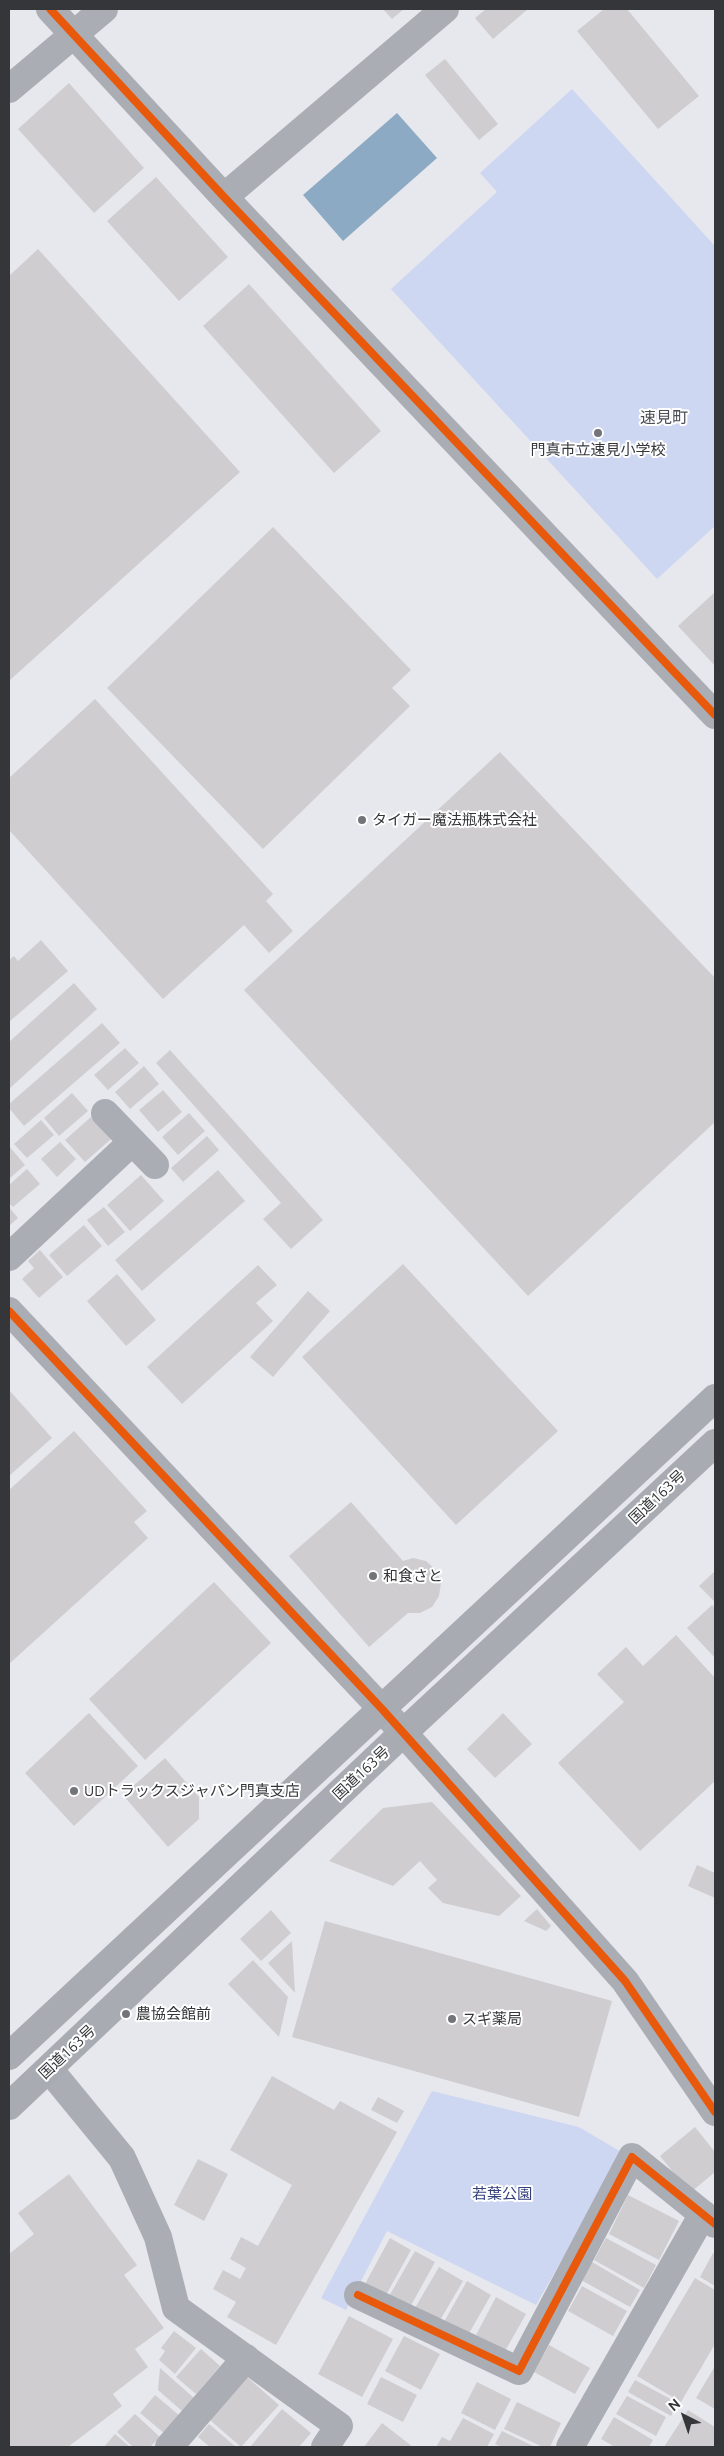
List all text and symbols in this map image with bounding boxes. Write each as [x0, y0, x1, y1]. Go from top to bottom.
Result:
district label: 速見町 [640, 408, 688, 428]
marker: 門真市立速見小学校 [592, 427, 604, 439]
place label: 門真市立速見小学校 [531, 441, 665, 459]
place label: タイガー魔法瓶株式会社 [372, 811, 537, 829]
marker: タイガー魔法瓶株式会社 [356, 814, 368, 826]
street label: 国道163号 [625, 1466, 689, 1528]
place label: 和食さと [383, 1567, 443, 1585]
marker: 和食さと [367, 1570, 379, 1582]
street label: 国道163号 [329, 1742, 393, 1804]
place label: UDトラックスジャパン門真支店 [84, 1782, 300, 1800]
marker: UDトラックスジャパン門真支店 [68, 1785, 80, 1797]
place label: 農協会館前 [136, 2005, 211, 2023]
marker: 農協会館前 [120, 2008, 132, 2020]
place label: スギ薬局 [462, 2010, 522, 2028]
marker: スギ薬局 [446, 2013, 458, 2025]
street label: 国道163号 [35, 2021, 99, 2083]
park label: 若葉公園 [472, 2185, 532, 2203]
north arrow [659, 2391, 709, 2441]
text: N [665, 2395, 683, 2414]

